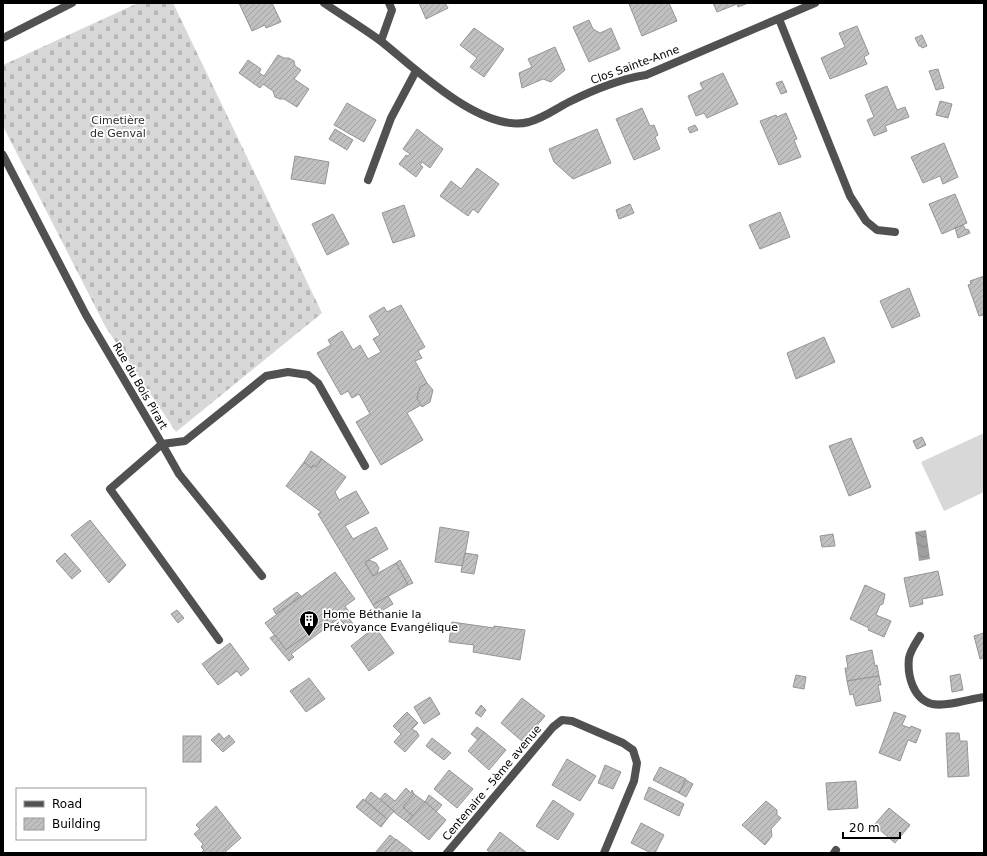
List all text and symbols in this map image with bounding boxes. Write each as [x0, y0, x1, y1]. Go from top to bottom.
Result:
street label: Clos Sainte-Anne [589, 43, 681, 87]
park label: Cimetière de Genval [90, 114, 146, 140]
street label: Rue du Bois Pirart [110, 340, 170, 432]
place label: Home Béthanie la Prévoyance Evangélique [323, 608, 458, 634]
building icon: Home Béthanie la Prévoyance Evangélique [298, 609, 320, 637]
street label: Centenaire - 5ème avenue [440, 722, 544, 843]
legend [16, 788, 146, 840]
text: Road [52, 797, 82, 811]
scale bar [843, 814, 900, 840]
text: Building [52, 817, 101, 831]
text: 20 m [849, 821, 880, 835]

